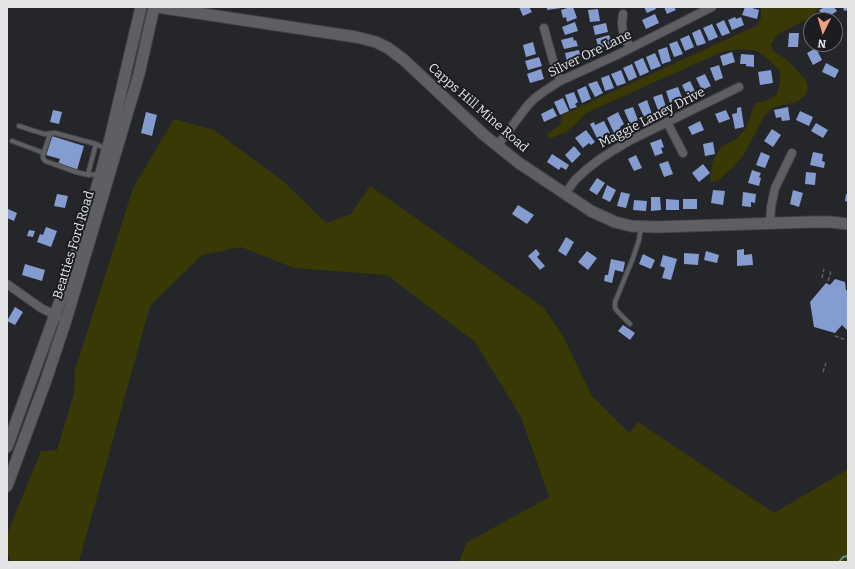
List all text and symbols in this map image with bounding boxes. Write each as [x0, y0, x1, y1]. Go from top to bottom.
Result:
north arrow [803, 12, 843, 52]
street label: Silver Ore Lane [546, 27, 634, 81]
text: N [817, 37, 827, 50]
street label: Capps Hill Mine Road [425, 60, 531, 156]
street label: Maggie Laney Drive [596, 84, 708, 152]
street label: Beatties Ford Road [50, 189, 98, 301]

